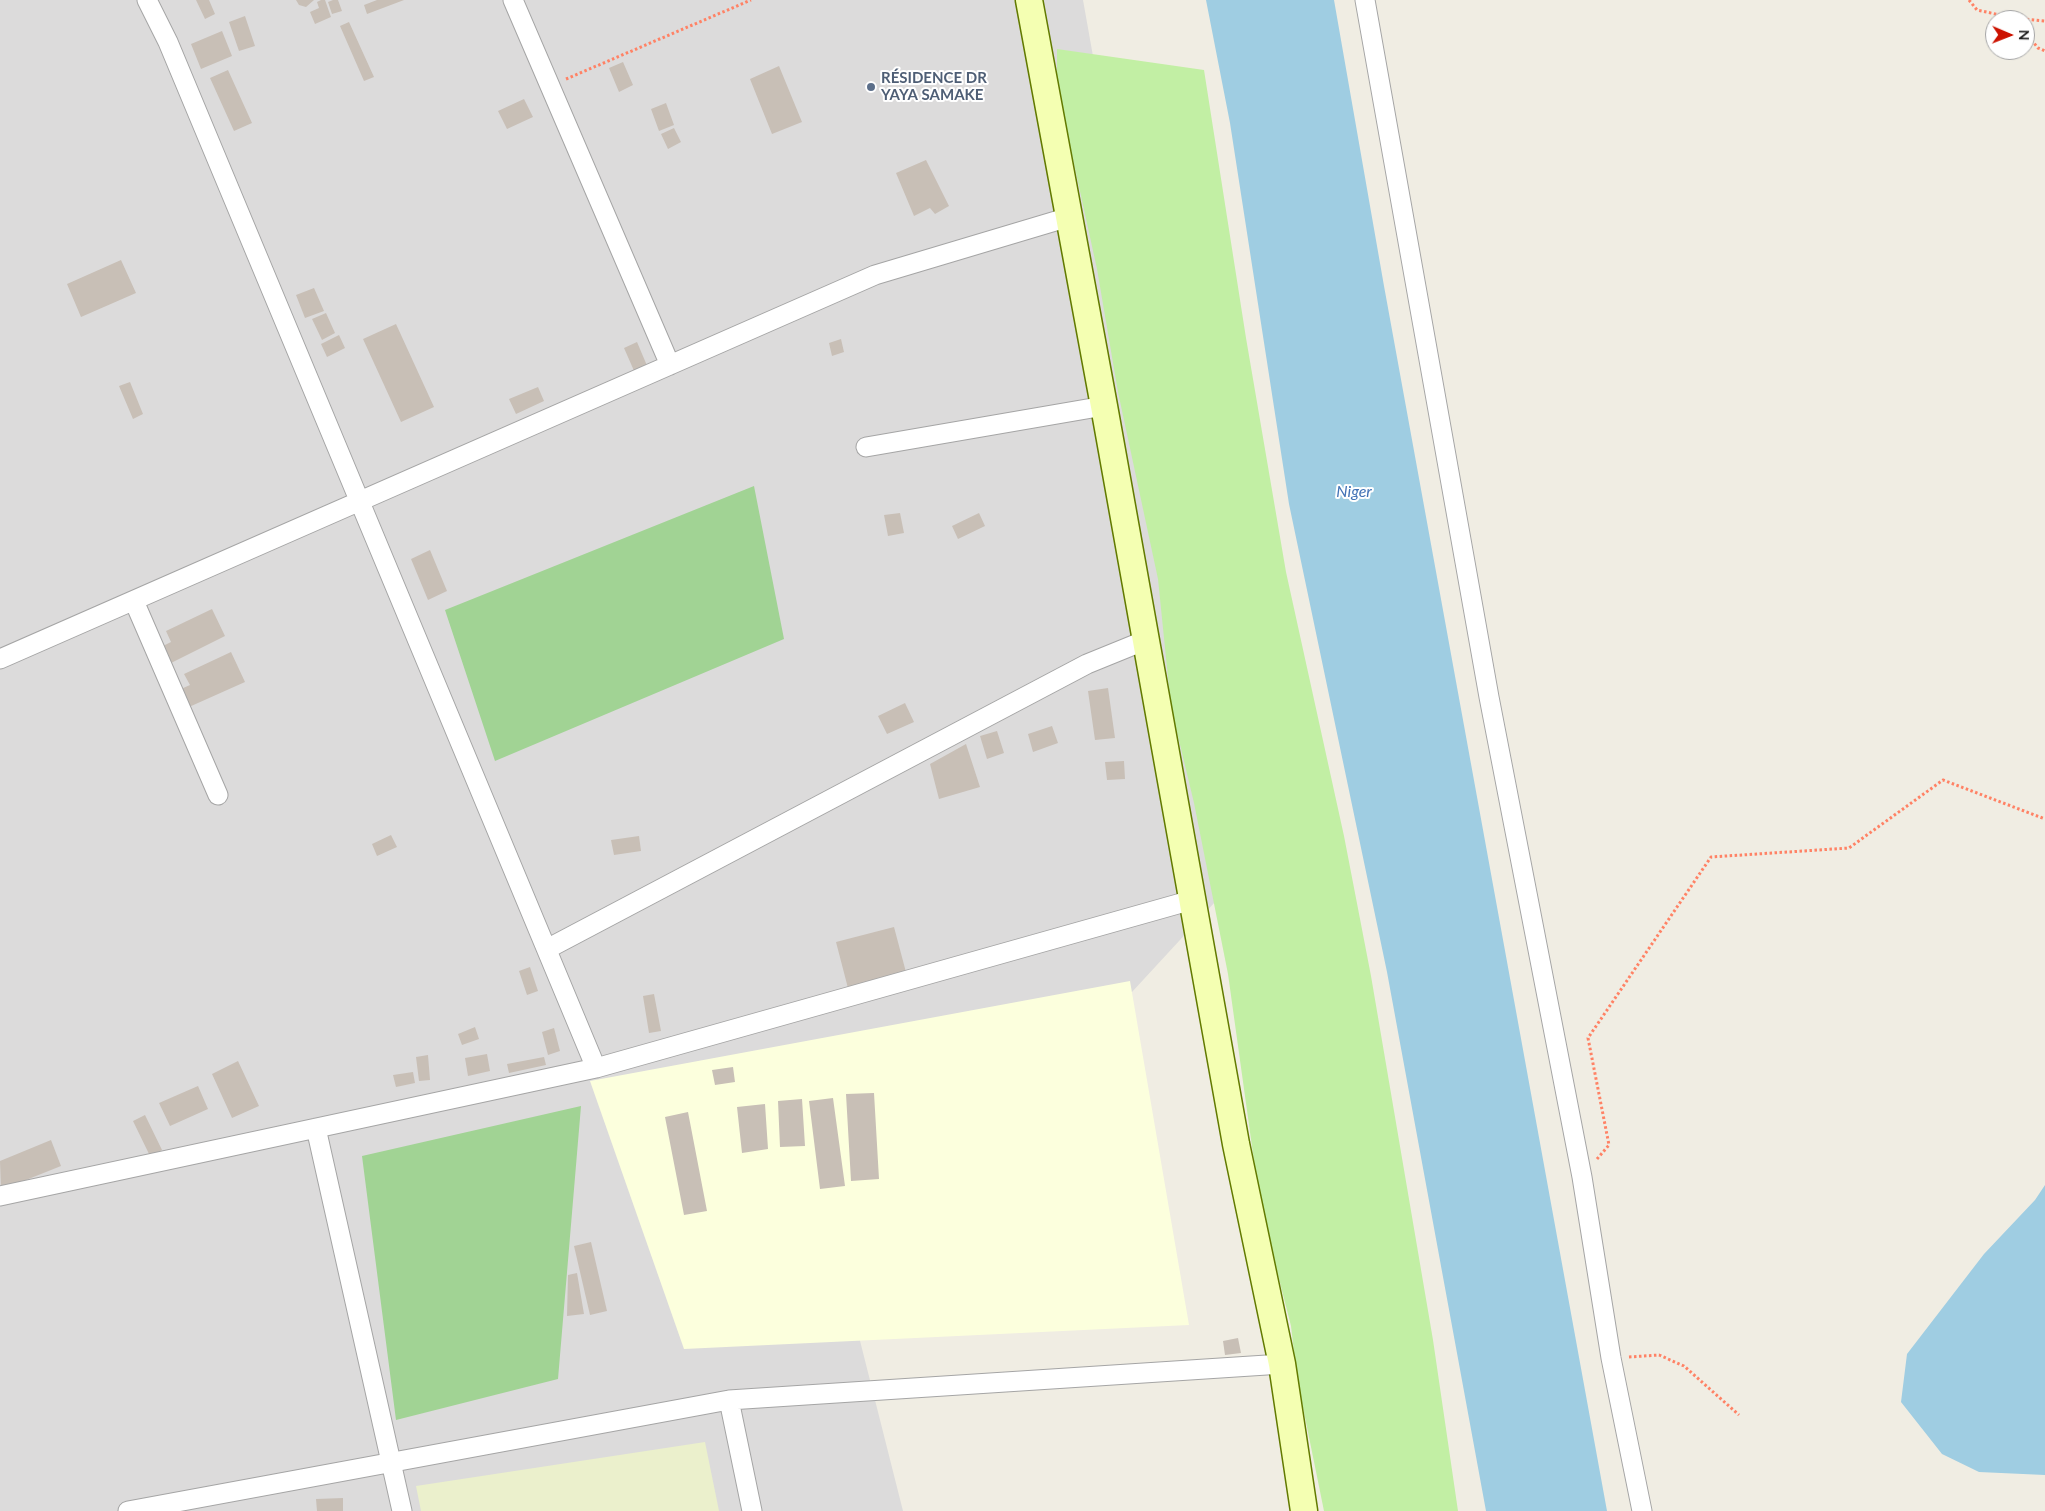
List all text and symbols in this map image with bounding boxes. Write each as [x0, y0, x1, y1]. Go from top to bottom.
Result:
north arrow [1985, 10, 2035, 60]
text: N [2016, 30, 2033, 41]
place label: RÉSIDENCE DR YAYA SAMAKE [881, 69, 987, 104]
marker: RÉSIDENCE DR YAYA SAMAKE [865, 81, 877, 93]
water label: Niger [1336, 482, 1372, 502]

